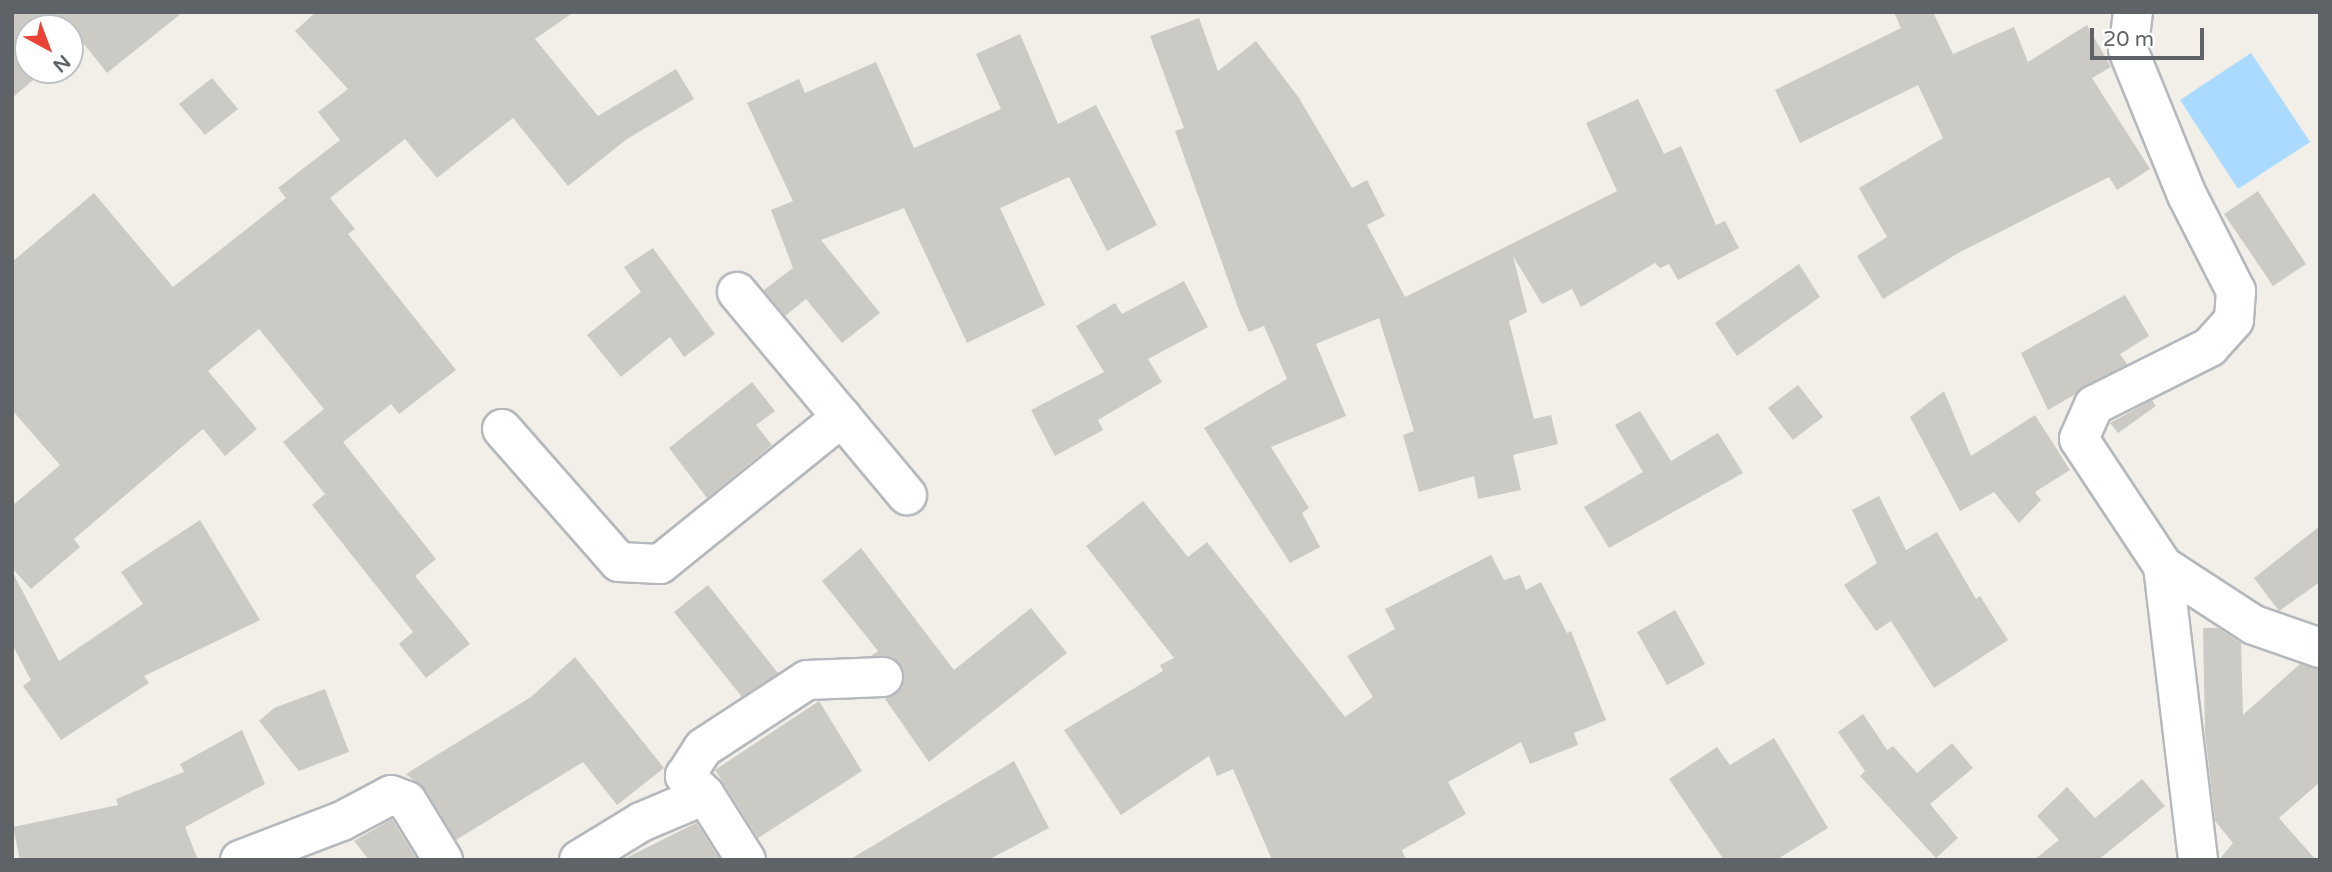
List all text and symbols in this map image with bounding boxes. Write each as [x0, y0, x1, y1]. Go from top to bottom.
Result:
north arrow [14, 14, 84, 84]
scale bar [2094, 14, 2208, 58]
text: 20 m [2103, 27, 2154, 52]
text: N [48, 50, 74, 77]

